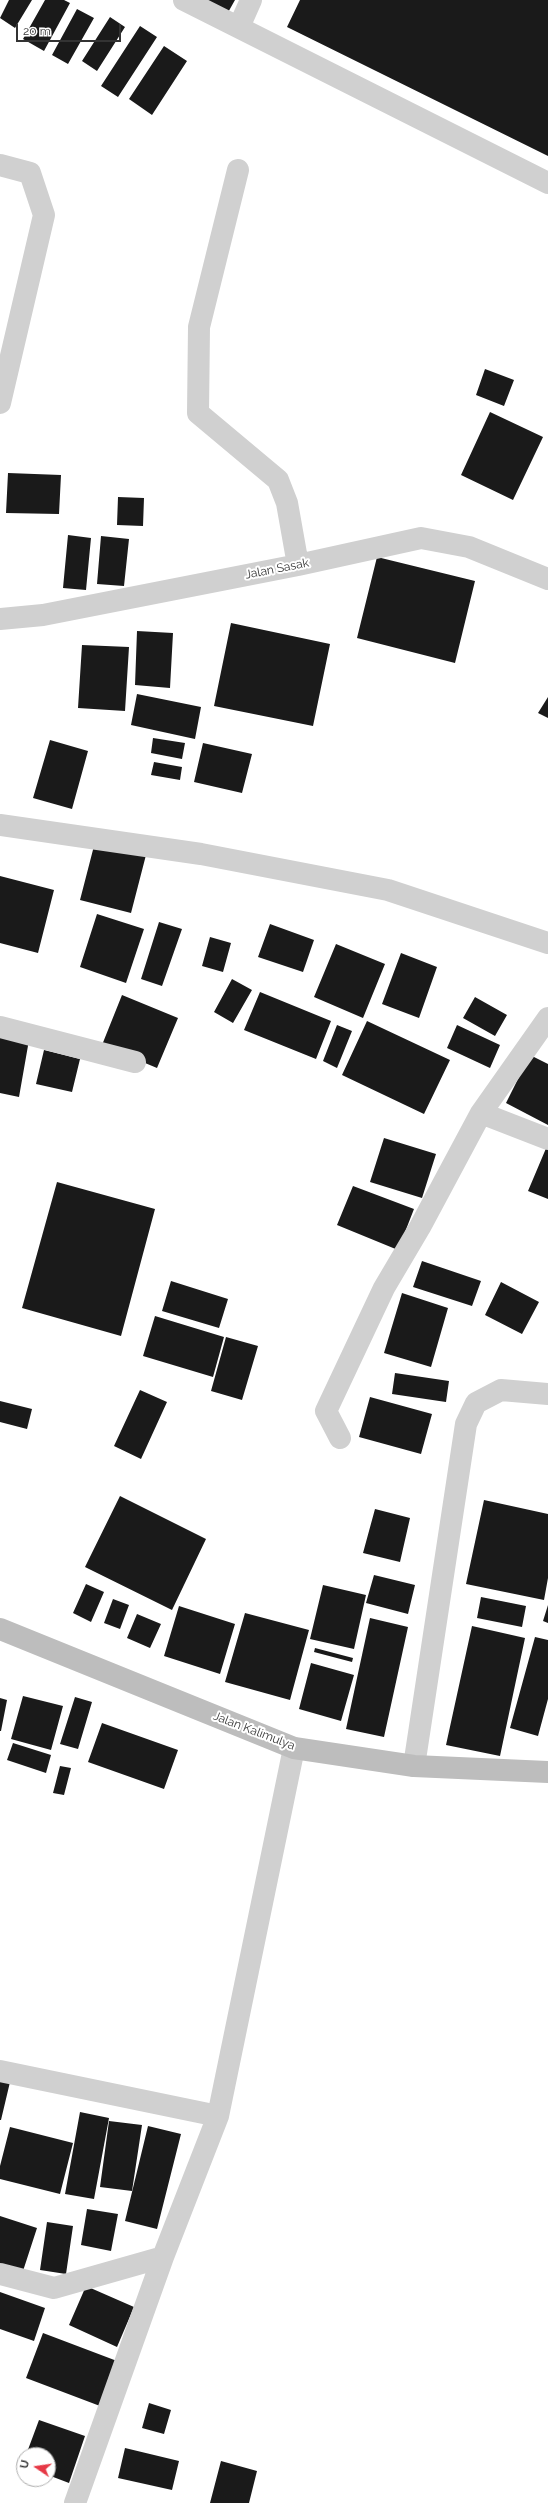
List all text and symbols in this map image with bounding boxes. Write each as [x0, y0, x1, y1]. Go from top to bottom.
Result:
scale bar [18, 16, 123, 42]
text: 20 m [23, 24, 51, 38]
street label: Jalan Sasak [244, 556, 310, 582]
street label: Jalan Kalimulya [211, 1709, 297, 1753]
north arrow [16, 2447, 56, 2487]
text: U [18, 2459, 32, 2470]

